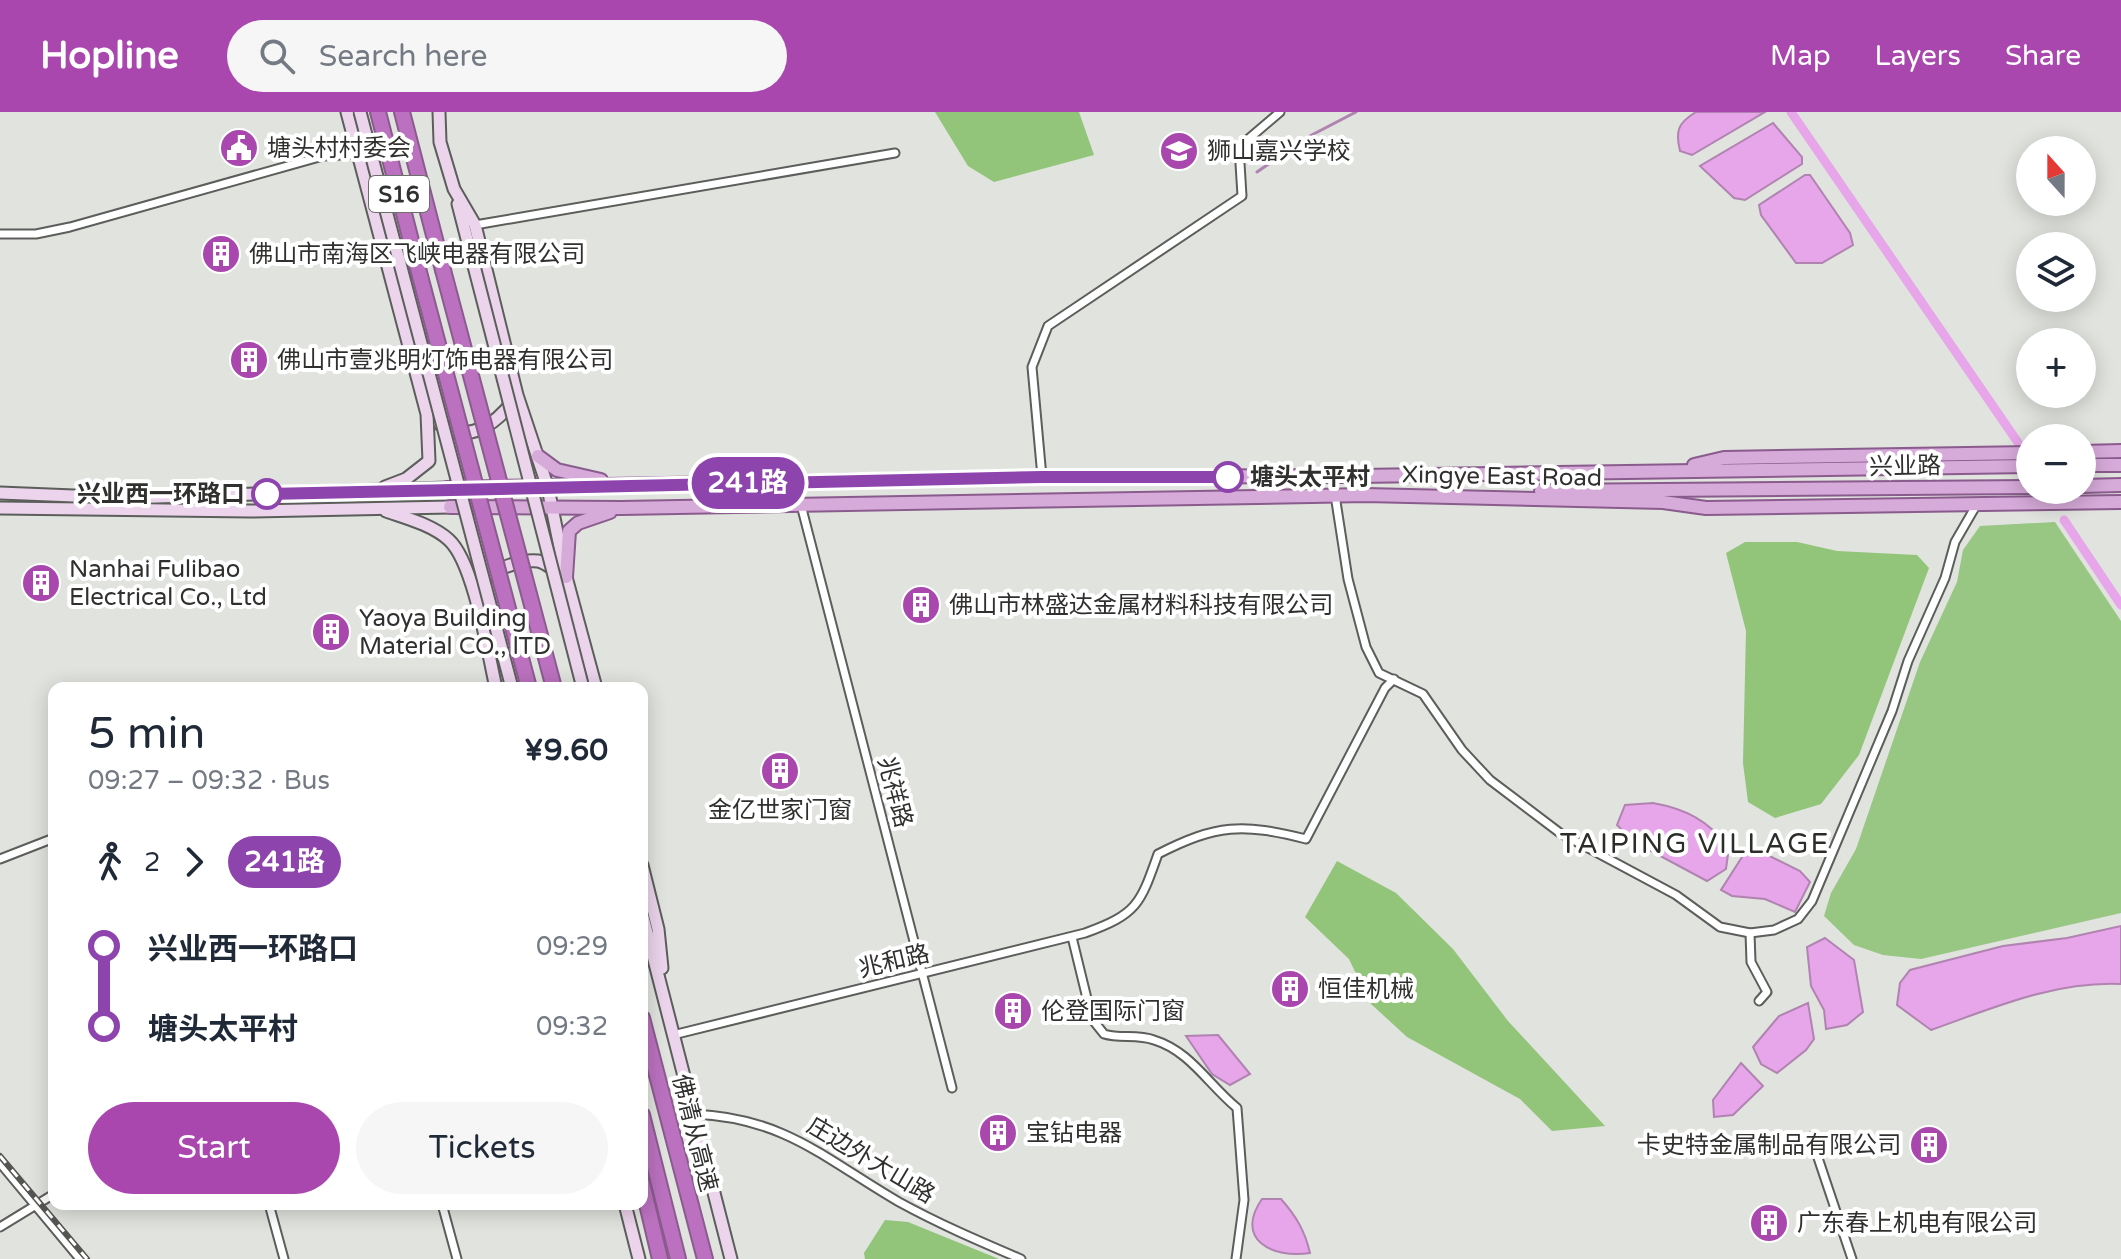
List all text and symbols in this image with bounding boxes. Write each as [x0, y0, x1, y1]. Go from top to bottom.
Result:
search box [227, 20, 787, 92]
text: Hopline [40, 33, 179, 79]
icon: search [255, 34, 299, 78]
text: Search here [319, 38, 488, 75]
text: Map [1770, 39, 1831, 73]
text: Layers [1875, 39, 1961, 73]
text: Share [2005, 39, 2081, 73]
public building icon: 塘头村村委会 [218, 127, 260, 169]
school or university icon: 狮山嘉兴学校 [1158, 130, 1200, 172]
place label: 塘头村村委会 [267, 134, 411, 163]
north arrow [2016, 136, 2096, 216]
map controls [2016, 136, 2096, 504]
place label: 狮山嘉兴学校 [1207, 137, 1351, 166]
road number: S16 [369, 176, 429, 212]
button: layers [2016, 232, 2096, 312]
building icon: 佛山市南海区飞峡电器有限公司 [200, 233, 242, 275]
place label: 佛山市南海区飞峡电器有限公司 [249, 240, 585, 269]
button: + [2016, 328, 2096, 408]
building icon: 佛山市壹兆明灯饰电器有限公司 [228, 339, 270, 381]
place label: 佛山市壹兆明灯饰电器有限公司 [277, 346, 613, 375]
button: − [2016, 424, 2096, 504]
street label: 兴业路 [1869, 451, 1941, 482]
line badge: 241路 [692, 457, 804, 509]
street label: Xingye East Road [1402, 460, 1602, 493]
marker: 塘头太平村 [1213, 462, 1243, 492]
place label: 塘头太平村 [1250, 463, 1370, 492]
text: 241路 [708, 466, 788, 500]
marker: 兴业西一环路口 [252, 479, 282, 509]
place label: 兴业西一环路口 [77, 480, 245, 509]
place label: Nanhai Fulibao Electrical Co., Ltd [69, 555, 267, 612]
building icon: Nanhai Fulibao Electrical Co., Ltd [20, 562, 62, 604]
building icon: 佛山市林盛达金属材料科技有限公司 [900, 584, 942, 626]
place label: 佛山市林盛达金属材料科技有限公司 [949, 591, 1333, 620]
place label: Yaoya Building Material CO., lTD [359, 604, 551, 661]
building icon: Yaoya Building Material CO., lTD [310, 611, 352, 653]
text: 5 min [88, 708, 205, 761]
text: ¥9.60 [524, 732, 608, 769]
building icon: 金亿世家门窗 [759, 750, 801, 792]
street label: 兆祥路 [871, 754, 918, 831]
text: 09:27 – 09:32 · Bus [88, 765, 330, 796]
place label: 金亿世家门窗 [708, 796, 852, 825]
district label: TAIPING VILLAGE [1560, 827, 1830, 861]
icon: walk [88, 840, 132, 884]
icon: forward [172, 840, 216, 884]
text: 241路 [244, 845, 325, 879]
text: 2 [144, 847, 160, 878]
text: 兴业西一环路口 [148, 931, 358, 968]
text: 09:29 [536, 931, 608, 962]
street label: 兆和路 [856, 939, 932, 984]
building icon: 恒佳机械 [1269, 968, 1311, 1010]
place label: 恒佳机械 [1318, 975, 1414, 1004]
building icon: 伦登国际门窗 [992, 990, 1034, 1032]
place label: 伦登国际门窗 [1041, 997, 1185, 1026]
text: 塘头太平村 [148, 1011, 298, 1048]
text: 09:32 [536, 1011, 608, 1042]
street label: 佛清从高速 [666, 1071, 723, 1195]
button: Start [88, 1102, 340, 1194]
button: Tickets [356, 1102, 608, 1194]
street label: 庄边外大山路 [802, 1111, 940, 1210]
building icon: 宝钻电器 [977, 1112, 1019, 1154]
place label: 宝钻电器 [1026, 1119, 1122, 1148]
building icon: 卡史特金属制品有限公司 [1908, 1124, 1950, 1166]
place label: 卡史特金属制品有限公司 [1637, 1131, 1901, 1160]
building icon: 广东春上机电有限公司 [1748, 1202, 1790, 1244]
place label: 广东春上机电有限公司 [1797, 1209, 2037, 1238]

